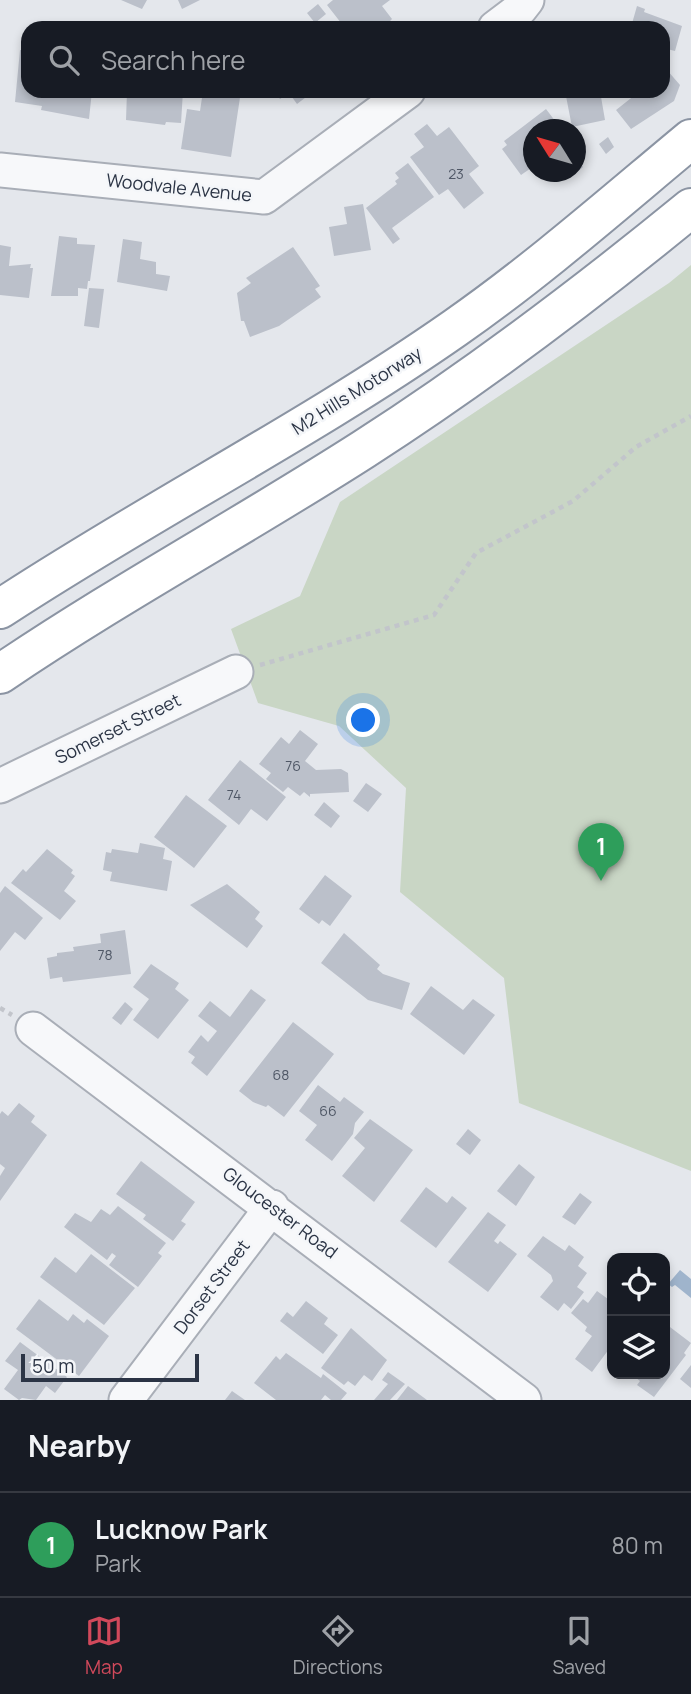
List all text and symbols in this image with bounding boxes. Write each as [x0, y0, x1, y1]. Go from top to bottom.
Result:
search box [21, 21, 670, 98]
icon: search [45, 41, 83, 79]
text: Search here [101, 42, 246, 78]
north arrow [523, 119, 586, 182]
house number: 23 [448, 164, 464, 183]
street label: Woodvale Avenue [105, 167, 253, 207]
street label: M2 Hills Motorway [287, 340, 426, 440]
street label: Somerset Street [51, 687, 185, 769]
your location [346, 703, 380, 737]
house number: 76 [285, 756, 301, 775]
house number: 74 [227, 785, 241, 804]
pin: 1 [578, 823, 624, 881]
house number: 78 [97, 945, 113, 964]
house number: 68 [273, 1065, 289, 1084]
house number: 66 [319, 1101, 337, 1120]
street label: Gloucester Road [218, 1161, 343, 1263]
street label: Dorset Street [168, 1234, 255, 1339]
map controls [607, 1253, 670, 1379]
button: locate [607, 1253, 670, 1316]
button: layers [607, 1316, 670, 1379]
scale bar [21, 1351, 200, 1383]
text: 50 m [32, 1353, 74, 1379]
text: Nearby [28, 1425, 131, 1466]
text: Lucknow Park [95, 1511, 267, 1547]
text: 1 [46, 1529, 56, 1561]
text: 80 m [612, 1529, 663, 1561]
text: Park [95, 1547, 141, 1579]
tab: Map [85, 1612, 123, 1680]
tab: Directions [293, 1612, 383, 1680]
tab: Saved [553, 1612, 606, 1680]

